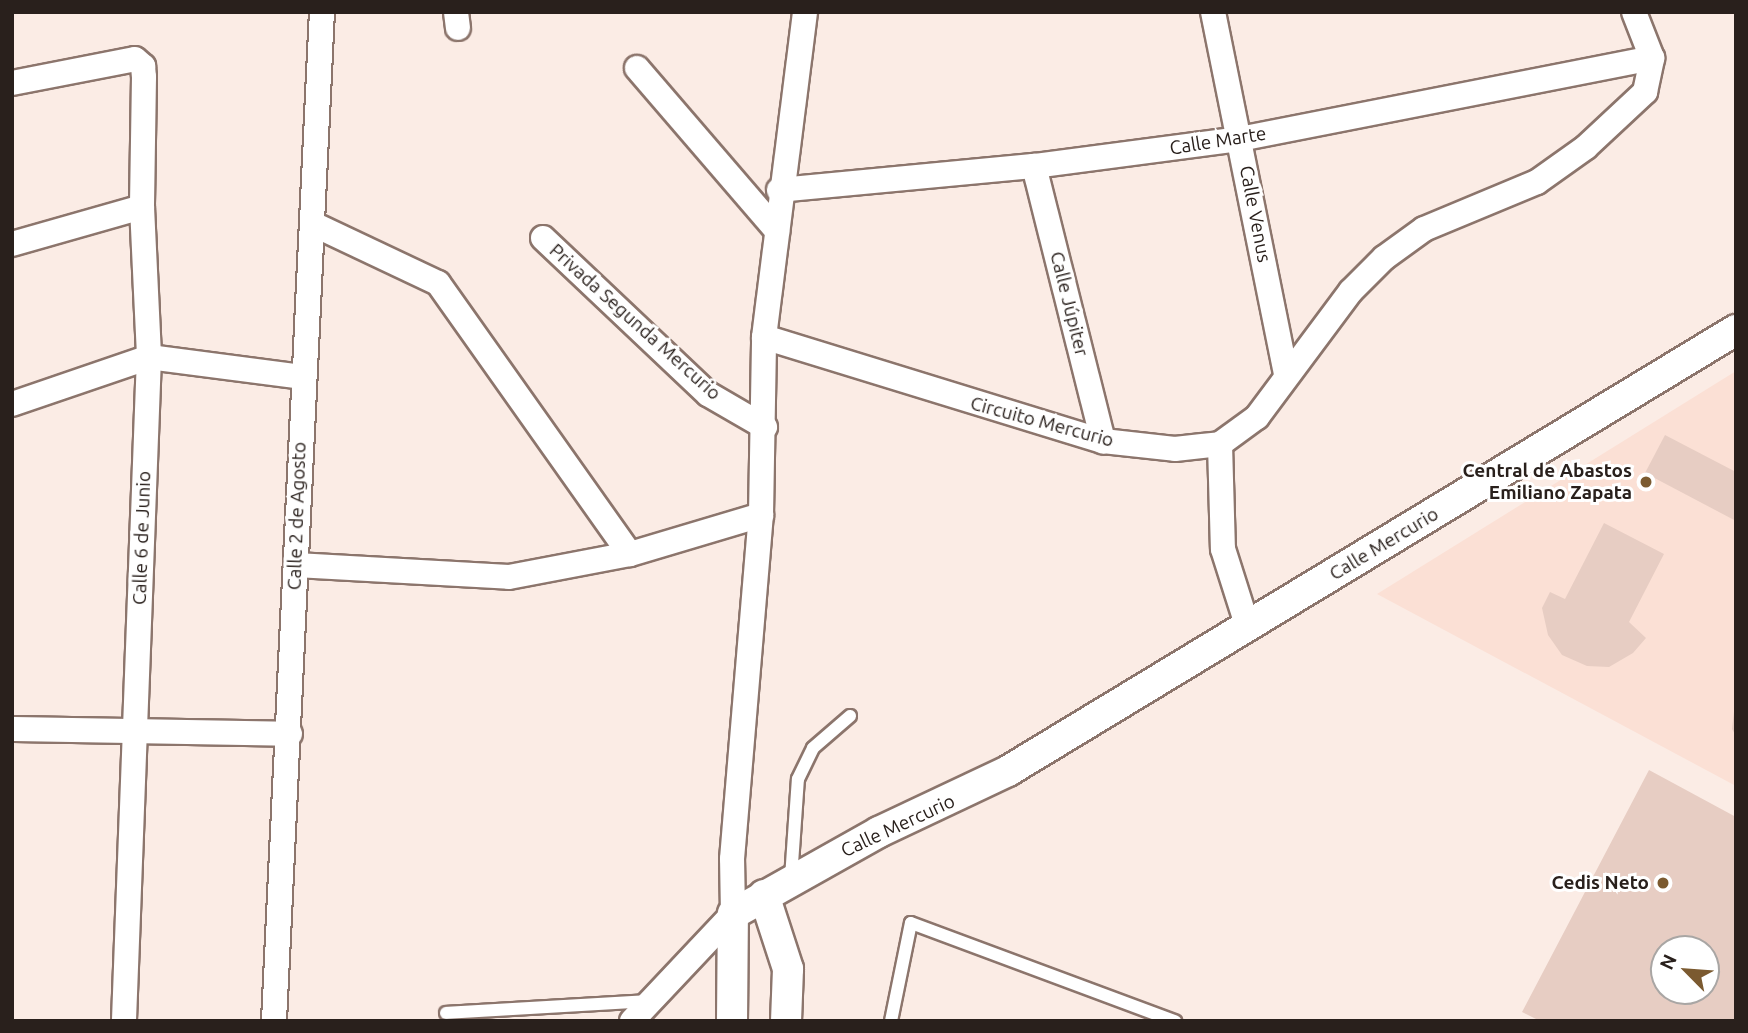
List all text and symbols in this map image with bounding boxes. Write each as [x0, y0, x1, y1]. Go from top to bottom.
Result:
street label: Calle Marte [1168, 122, 1268, 160]
street label: Calle Venus [1234, 164, 1276, 264]
street label: Privada Segunda Mercurio [545, 239, 725, 405]
street label: Calle Júpiter [1045, 249, 1093, 359]
street label: Circuito Mercurio [968, 392, 1116, 452]
street label: Calle 2 de Agosto [283, 441, 311, 591]
place label: Central de Abastos Emiliano Zapata [1462, 460, 1632, 504]
street label: Calle 6 de Junio [128, 471, 156, 605]
marker: Central de Abastos Emiliano Zapata [1638, 474, 1654, 490]
street label: Calle Mercurio [1325, 503, 1443, 585]
street label: Calle Mercurio [837, 790, 959, 862]
place label: Cedis Neto [1552, 872, 1649, 894]
marker: Cedis Neto [1655, 875, 1671, 891]
north arrow [1650, 935, 1720, 1005]
text: N [1655, 951, 1681, 973]

